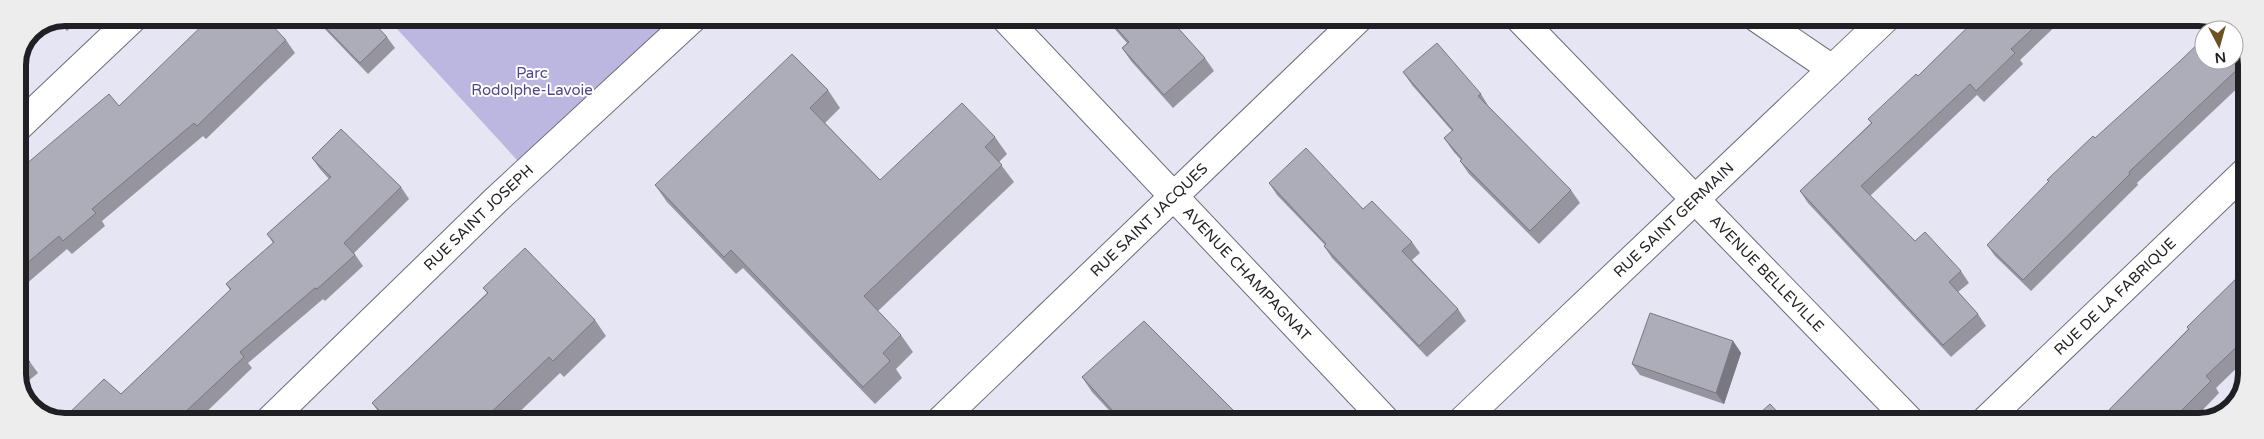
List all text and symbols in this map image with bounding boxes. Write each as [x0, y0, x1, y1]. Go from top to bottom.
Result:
north arrow [2194, 20, 2244, 70]
text: N [2214, 48, 2227, 66]
park label: Parc Rodolphe-Lavoie [471, 64, 593, 99]
street label: RUE SAINT JACQUES [1087, 159, 1211, 280]
street label: RUE SAINT GERMAIN [1610, 159, 1737, 281]
street label: RUE SAINT JOSEPH [420, 161, 537, 274]
street label: AVENUE CHAMPAGNAT [1179, 203, 1315, 345]
street label: AVENUE BELLEVILLE [1706, 211, 1828, 336]
street label: RUE DE LA FABRIQUE [2050, 234, 2180, 359]

